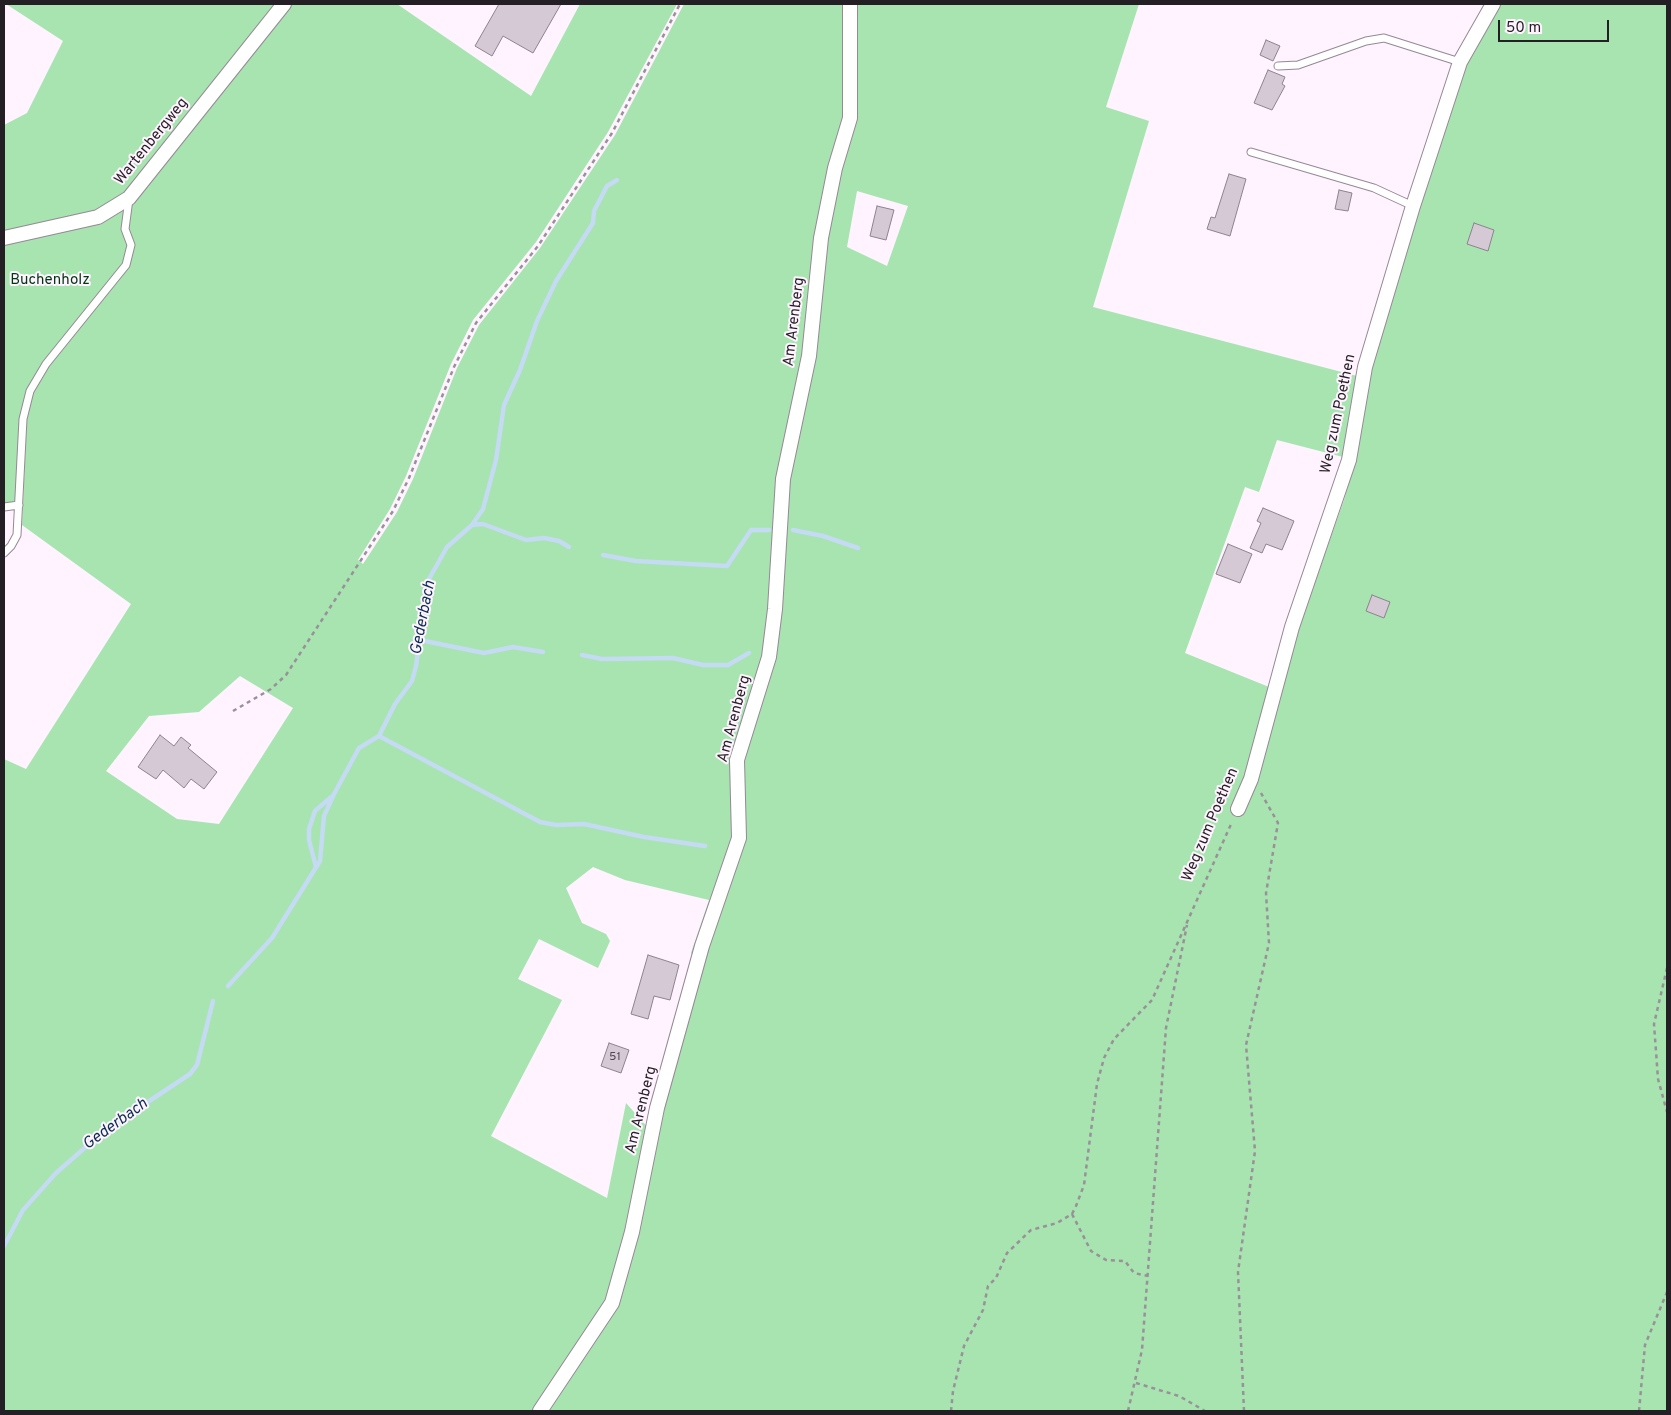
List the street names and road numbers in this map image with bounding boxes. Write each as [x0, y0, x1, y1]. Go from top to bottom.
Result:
street label: Wartenbergweg [111, 95, 193, 189]
street label: Am Arenberg [781, 276, 809, 368]
street label: Weg zum Poethen [1318, 353, 1360, 475]
street label: Am Arenberg [715, 673, 755, 765]
street label: Weg zum Poethen [1179, 765, 1243, 885]
street label: Am Arenberg [622, 1064, 662, 1156]

